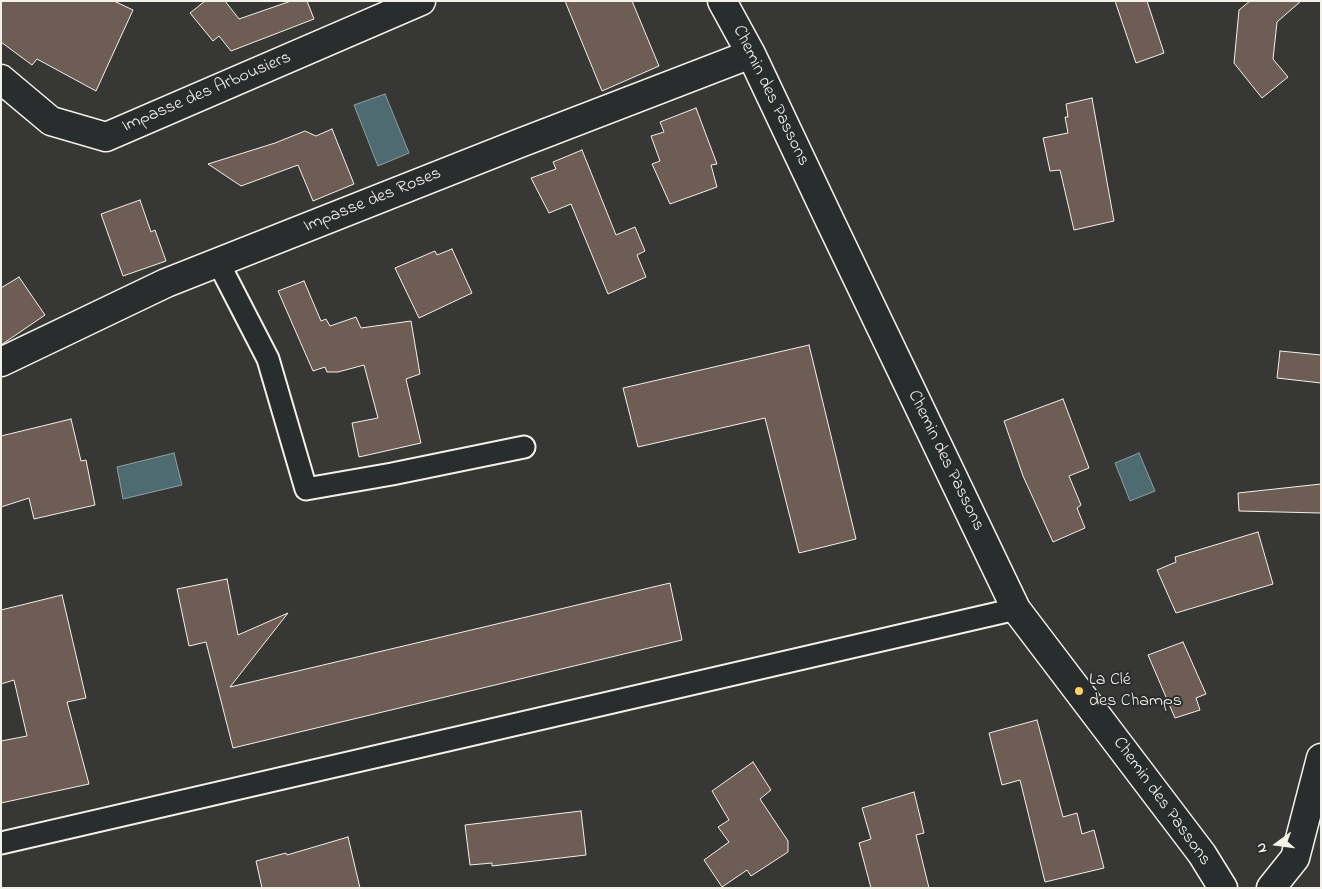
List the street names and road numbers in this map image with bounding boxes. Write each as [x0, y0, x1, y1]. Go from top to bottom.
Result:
street label: Chemin des Passons [727, 22, 813, 170]
street label: Impasse des Arbousiers [119, 48, 295, 138]
street label: Impasse des Roses [301, 164, 445, 238]
street label: Chemin des Passons [902, 387, 988, 535]
street label: Chemin des Passons [1107, 733, 1215, 871]

